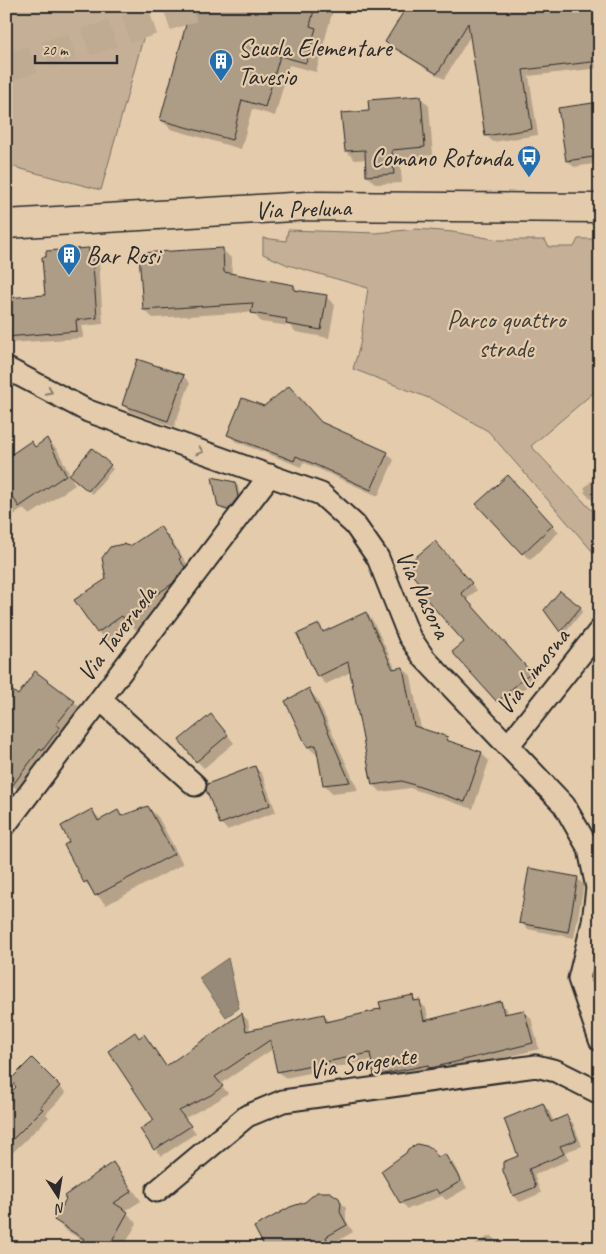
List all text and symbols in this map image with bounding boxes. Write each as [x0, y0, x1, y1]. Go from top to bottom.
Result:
scale bar [35, 32, 118, 64]
place label: Scuola Elementare Tavesio [238, 32, 394, 93]
text: 20 m [42, 41, 69, 60]
building icon: Scuola Elementare Tavesio [208, 48, 234, 82]
place label: Comano Rotonda [371, 142, 515, 174]
bus stop icon: Comano Rotonda [516, 144, 542, 178]
street label: Via Preluna [254, 191, 354, 227]
place label: Bar Rosi [86, 240, 163, 272]
building icon: Bar Rosi [56, 242, 82, 276]
park label: Parco quattro strade [447, 304, 568, 365]
one-way arrow [44, 385, 53, 395]
one-way arrow [195, 445, 204, 455]
street label: Via Nasora [388, 545, 459, 645]
street label: Via Tavernola [70, 577, 165, 688]
street label: Via Limosna [489, 620, 578, 721]
street label: Via Sorgente [307, 1039, 420, 1086]
north arrow [32, 1172, 82, 1222]
text: N [52, 1199, 67, 1218]

